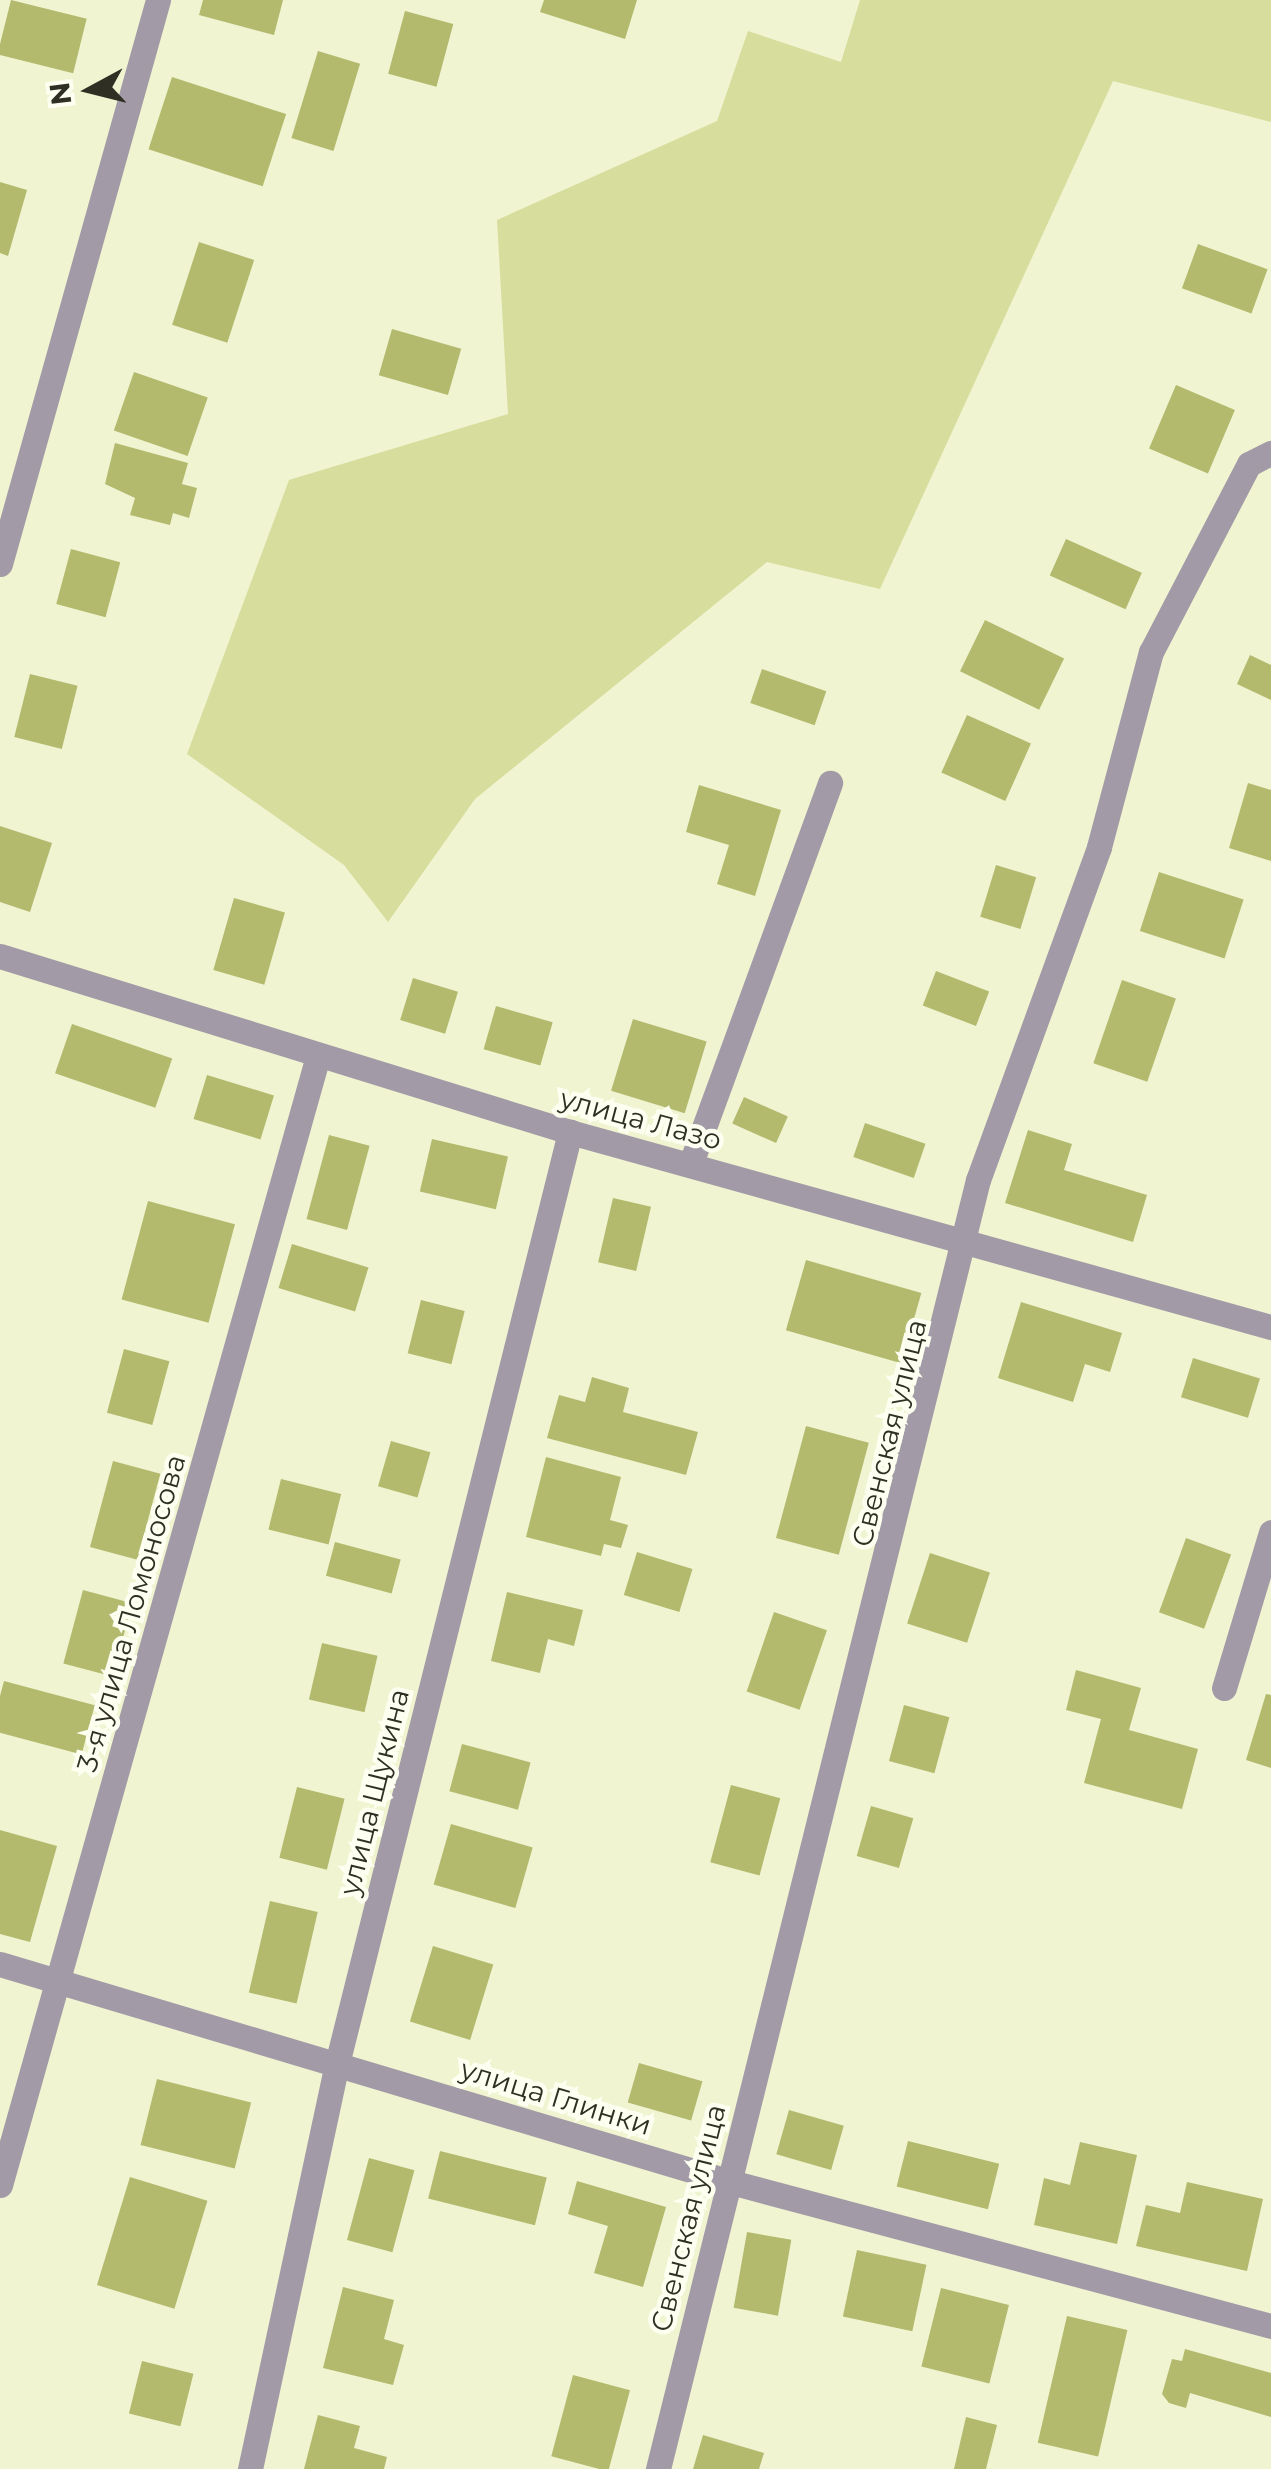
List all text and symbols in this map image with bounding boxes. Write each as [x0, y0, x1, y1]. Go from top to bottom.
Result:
north arrow [40, 40, 140, 140]
text: N [42, 80, 78, 107]
street label: улица Лазо [557, 1081, 725, 1157]
street label: Свенская улица [845, 1316, 933, 1550]
street label: 3-я улица Ломоносова [70, 1451, 192, 1775]
street label: улица Щукина [332, 1685, 416, 1899]
street label: улица Глинки [457, 2052, 655, 2142]
street label: Свенская улица [644, 2101, 732, 2335]

